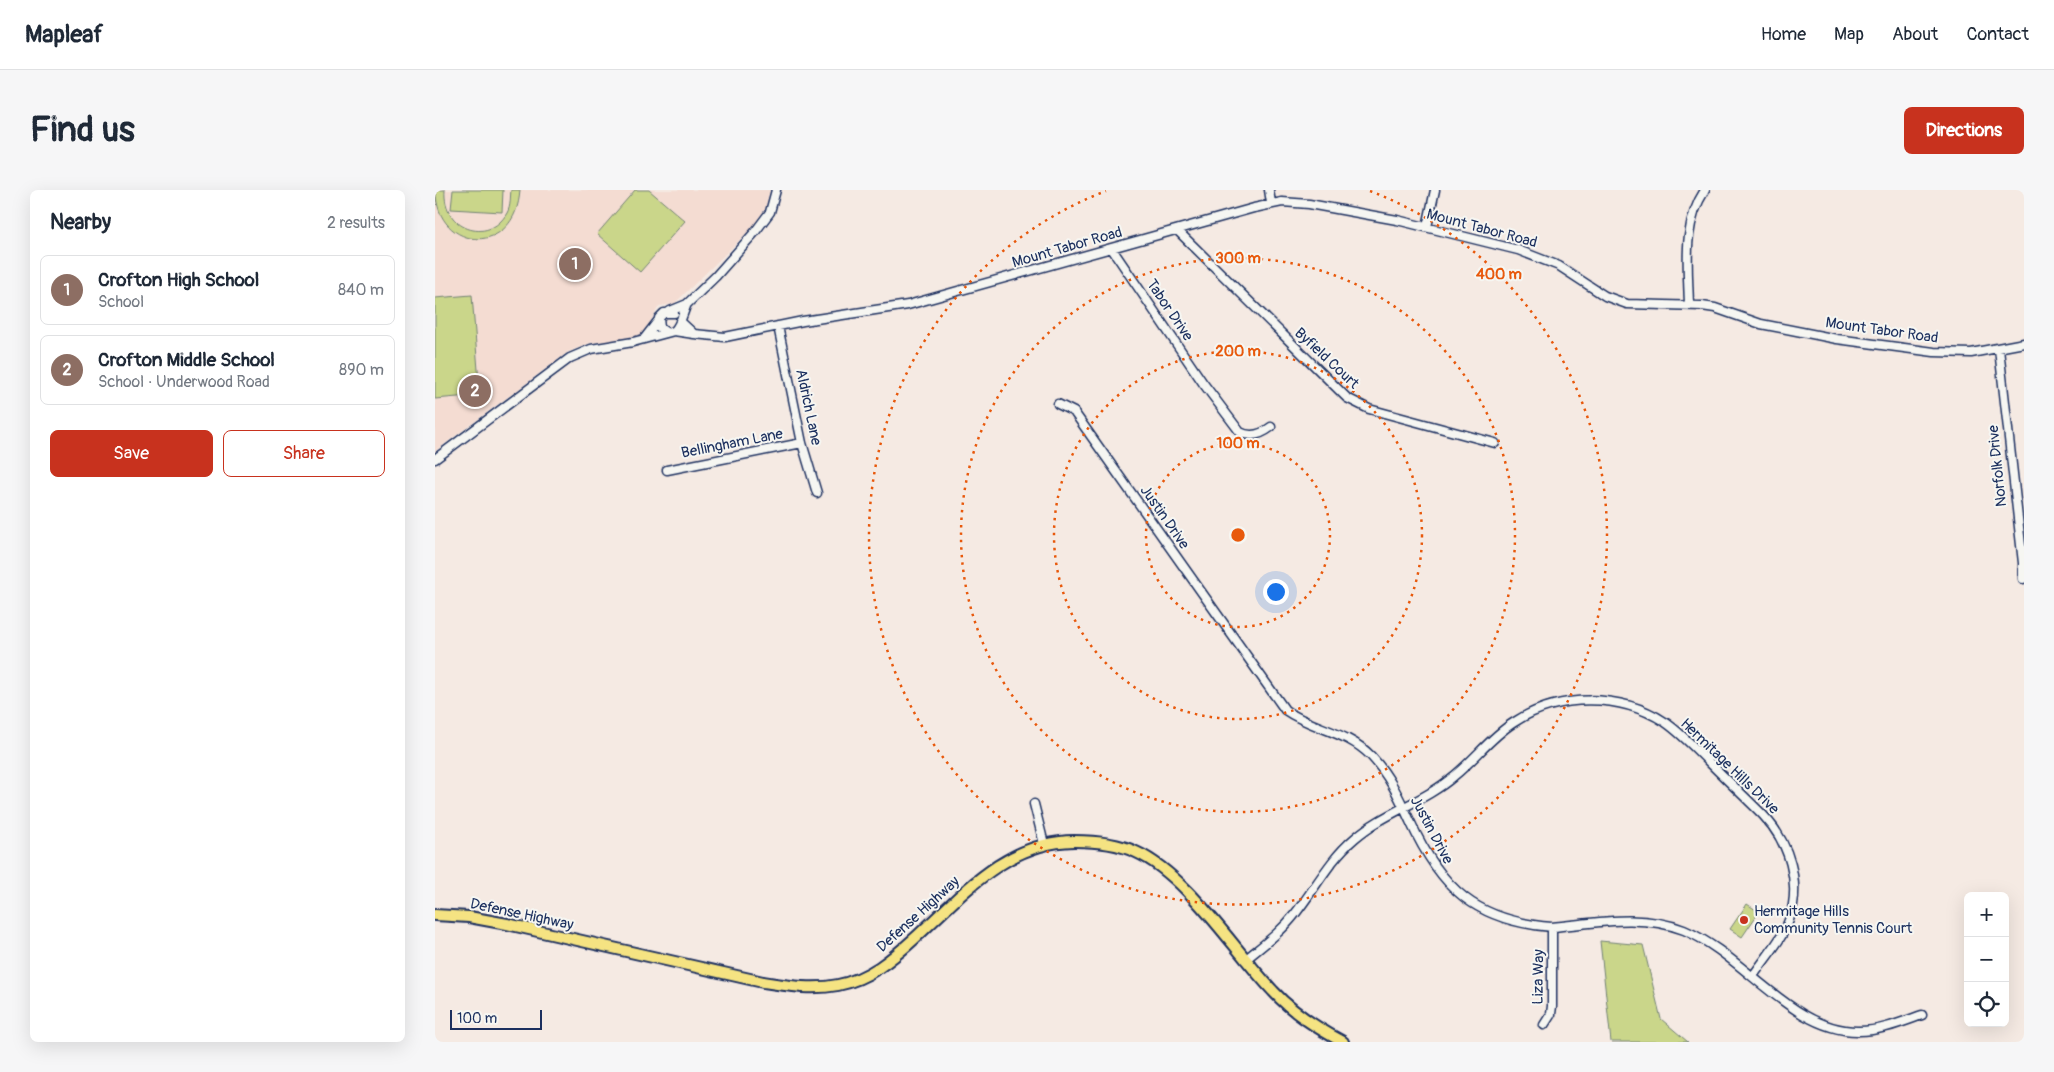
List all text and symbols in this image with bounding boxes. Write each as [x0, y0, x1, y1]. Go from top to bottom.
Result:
text: Mapleaf [25, 20, 103, 49]
text: Home [1761, 23, 1806, 46]
text: Map [1834, 23, 1864, 46]
text: About [1892, 23, 1938, 46]
text: Contact [1966, 23, 2029, 46]
button: Directions [1904, 107, 2024, 154]
text: Find us [30, 108, 135, 152]
street label: Mount Tabor Road [1425, 205, 1539, 252]
text: Nearby [50, 209, 111, 236]
text: 2 results [327, 213, 385, 233]
street label: Mount Tabor Road [1010, 223, 1124, 272]
pin: 1 [559, 245, 591, 283]
text: 300 m [1215, 249, 1261, 268]
text: 400 m [1476, 265, 1522, 284]
text: Crofton High School [98, 268, 259, 292]
street label: Tabor Drive [1142, 276, 1197, 345]
text: 1 [64, 280, 70, 300]
text: 840 m [338, 280, 384, 300]
text: School [98, 292, 144, 312]
street label: Mount Tabor Road [1824, 313, 1939, 348]
street label: Byfield Court [1290, 324, 1364, 394]
text: 200 m [1215, 342, 1261, 361]
text: Crofton Middle School [98, 348, 275, 372]
text: 2 [63, 360, 71, 380]
text: 890 m [339, 360, 384, 380]
street label: Aldrich Lane [791, 367, 826, 448]
text: School · Underwood Road [98, 372, 270, 392]
pin: 2 [459, 372, 491, 410]
street label: Bellingham Lane [680, 424, 785, 463]
street label: Norfolk Drive [1984, 424, 2011, 508]
button: Save [50, 430, 213, 477]
button: Share [223, 430, 385, 477]
text: 100 m [1217, 434, 1259, 453]
street label: Justin Drive [1136, 482, 1194, 553]
centre of rings [1229, 526, 1247, 544]
your location [1263, 579, 1289, 605]
street label: Hermitage Hills Drive [1676, 714, 1783, 819]
street label: Justin Drive [1406, 793, 1458, 868]
street label: Defense Highway [873, 872, 964, 957]
map controls [1964, 892, 2009, 1027]
button: + [1964, 892, 2009, 937]
street label: Defense Highway [469, 894, 576, 935]
place label: Hermitage Hills Community Tennis Court [1754, 902, 1913, 938]
marker: Hermitage Hills Community Tennis Court [1738, 914, 1750, 926]
button: − [1964, 937, 2009, 982]
street label: Liza Way [1529, 949, 1548, 1005]
button: locate [1964, 982, 2009, 1027]
scale bar [450, 1007, 543, 1030]
text: 100 m [457, 1010, 497, 1027]

